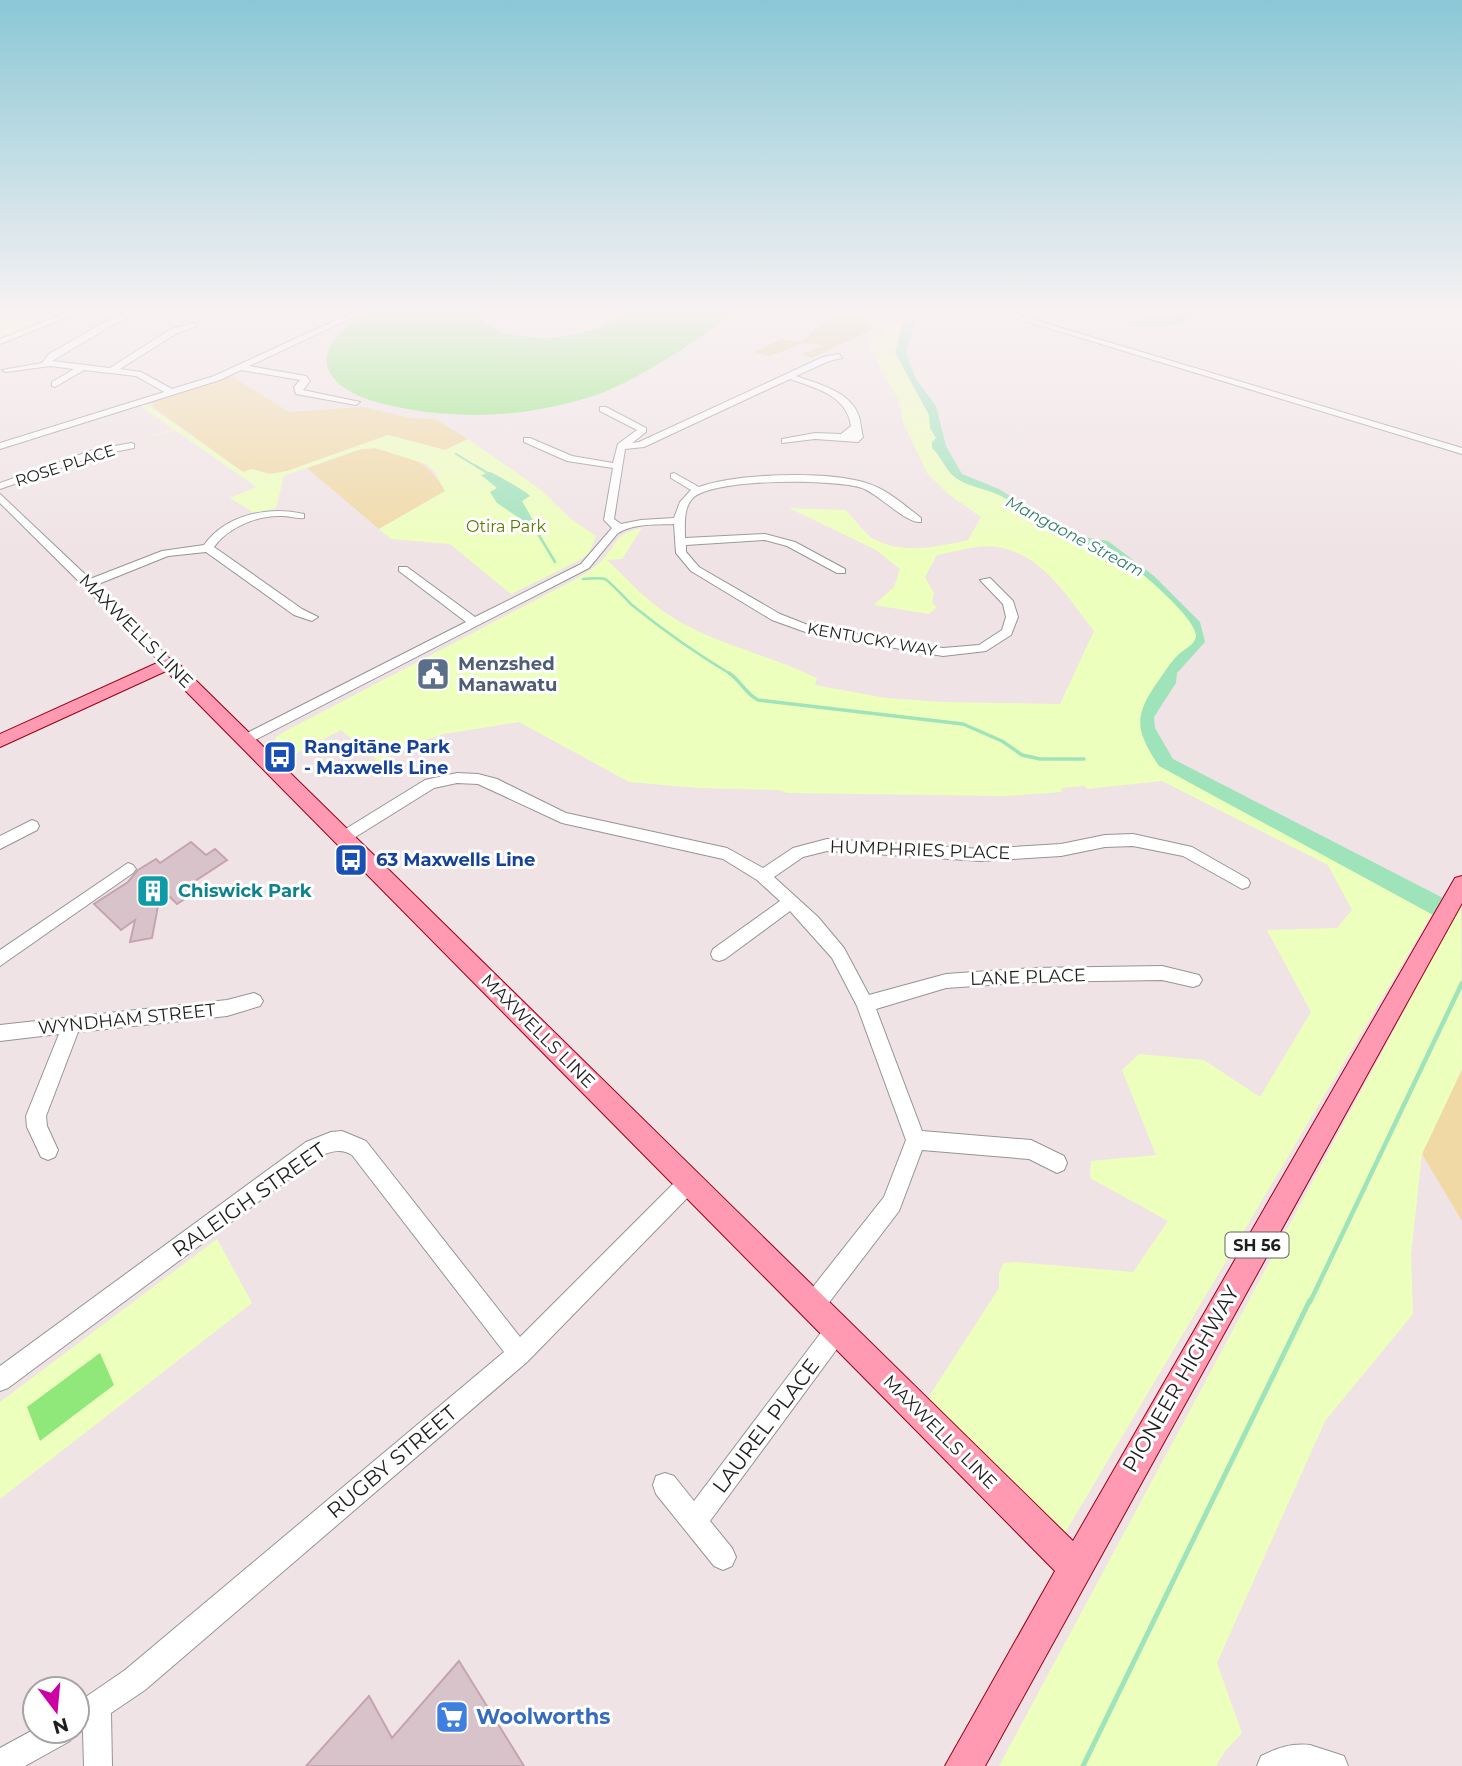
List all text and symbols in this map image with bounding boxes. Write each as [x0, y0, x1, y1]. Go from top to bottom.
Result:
street label: ROSE PLACE [13, 440, 117, 491]
water label: Mangaone Stream [1003, 492, 1147, 581]
park label: Otira Park [466, 517, 547, 536]
street label: MAXWELLS LINE [74, 569, 198, 693]
street label: KENTUCKY WAY [806, 619, 939, 660]
place label: Menzshed Manawatu [458, 653, 557, 696]
public building icon: Menzshed Manawatu [414, 655, 452, 693]
place label: Rangitāne Park - Maxwells Line [304, 736, 450, 779]
bus stop icon: Rangitāne Park - Maxwells Line [261, 738, 299, 776]
street label: HUMPHRIES PLACE [829, 836, 1011, 864]
bus stop icon: 63 Maxwells Line [332, 841, 370, 879]
place label: 63 Maxwells Line [376, 849, 535, 871]
building icon: Chiswick Park [134, 872, 172, 910]
place label: Chiswick Park [178, 880, 312, 902]
street label: LANE PLACE [970, 964, 1086, 990]
street label: MAXWELLS LINE [476, 969, 600, 1093]
street label: WYNDHAM STREET [37, 999, 218, 1039]
street label: RALEIGH STREET [167, 1137, 330, 1262]
road number: SH 56 [1226, 1232, 1288, 1258]
street label: PIONEER HIGHWAY [1117, 1281, 1244, 1476]
street label: LAUREL PLACE [707, 1354, 824, 1498]
street label: MAXWELLS LINE [878, 1370, 1002, 1494]
street label: RUGBY STREET [322, 1400, 462, 1523]
north arrow [21, 1675, 91, 1745]
supermarket icon: Woolworths [433, 1698, 471, 1736]
place label: Woolworths [476, 1704, 610, 1729]
text: N [50, 1713, 71, 1739]

